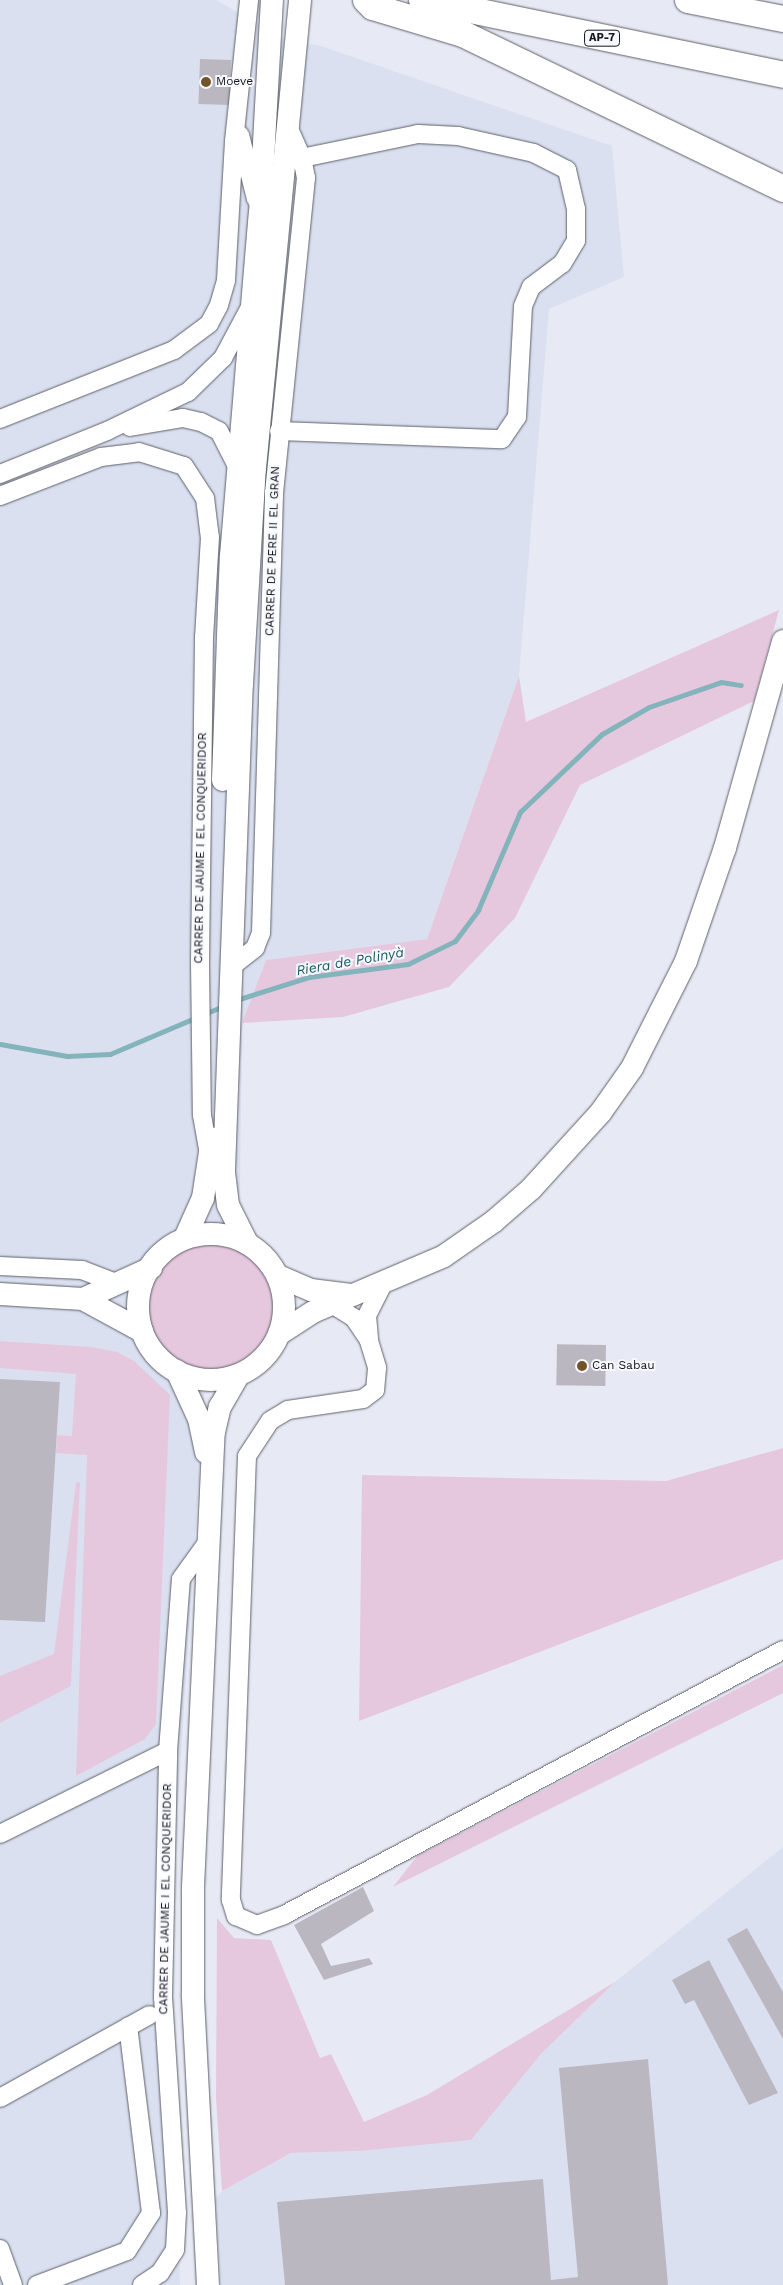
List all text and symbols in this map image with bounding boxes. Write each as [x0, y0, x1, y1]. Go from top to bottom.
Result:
road number: AP-7 [583, 29, 621, 46]
place label: Moeve [216, 75, 253, 89]
marker: Moeve [200, 76, 212, 88]
street label: CARRER DE PERE II EL GRAN [263, 466, 283, 636]
street label: CARRER DE JAUME I EL CONQUERIDOR [192, 732, 210, 964]
water label: Riera de Polinyà [295, 943, 405, 979]
place label: Can Sabau [592, 1359, 655, 1373]
marker: Can Sabau [576, 1360, 588, 1372]
street label: CARRER DE JAUME I EL CONQUERIDOR [157, 1783, 175, 2015]

